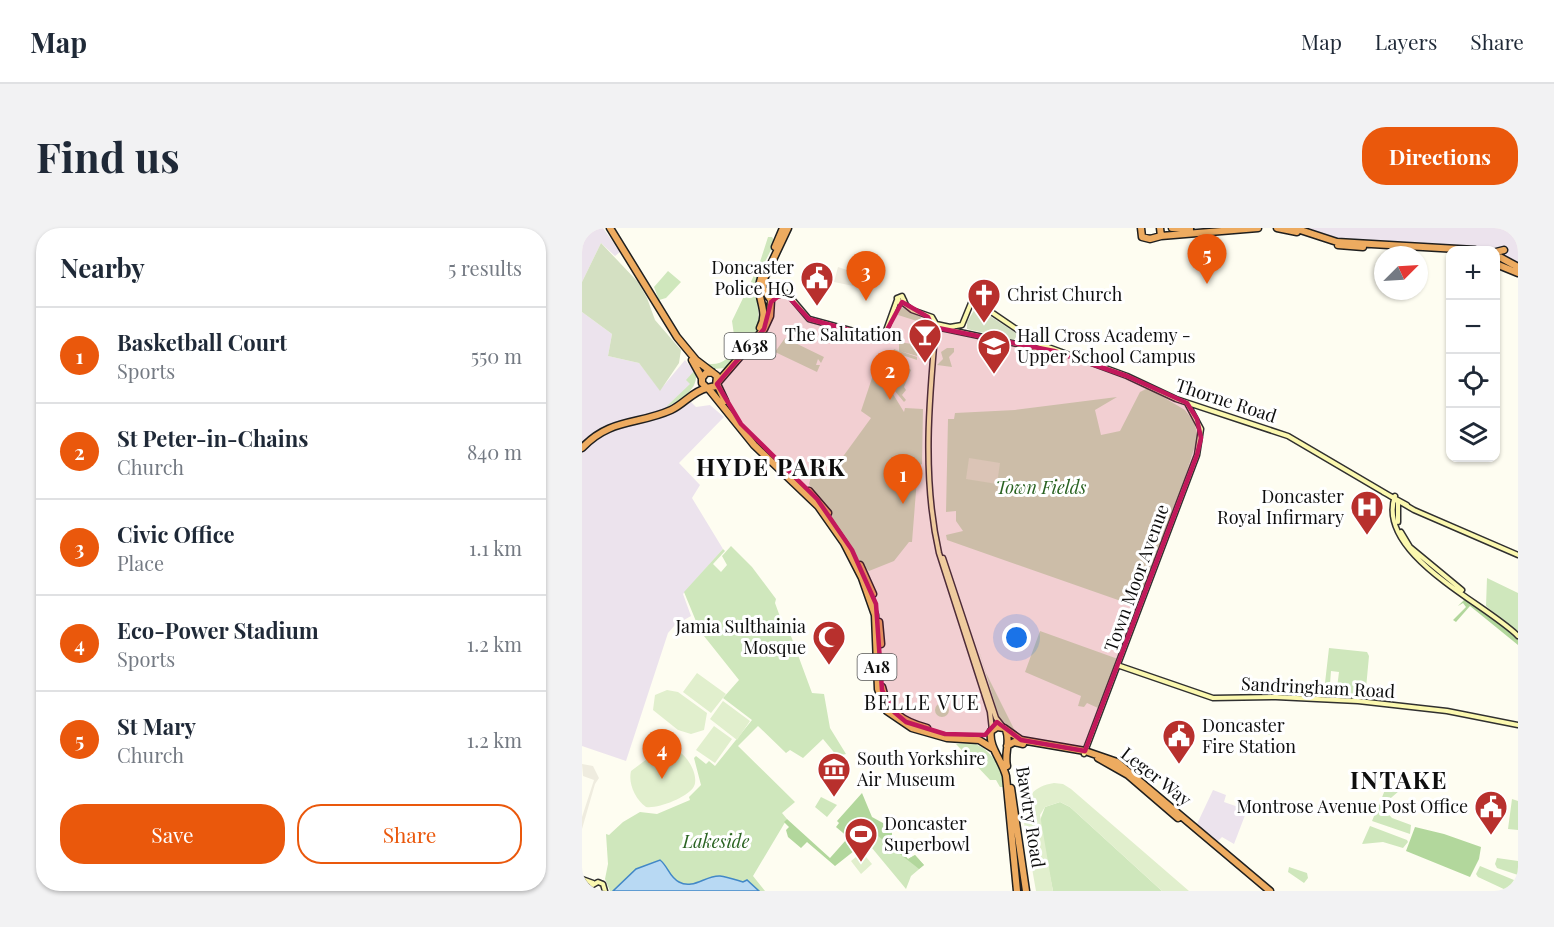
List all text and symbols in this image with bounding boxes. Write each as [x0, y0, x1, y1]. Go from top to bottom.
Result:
text: Map [30, 23, 87, 60]
text: Map [1301, 27, 1342, 55]
text: Layers [1375, 27, 1437, 55]
text: Share [1470, 27, 1524, 55]
button: Directions [1362, 127, 1518, 185]
text: Find us [36, 128, 180, 184]
pin: 5 [1188, 235, 1226, 284]
north arrow [1374, 246, 1428, 300]
map controls [1446, 246, 1500, 462]
button: + [1446, 246, 1500, 300]
text: Nearby [60, 250, 145, 285]
pin: 3 [846, 251, 886, 301]
text: 5 results [448, 254, 522, 281]
place label: Doncaster Police HQ [711, 255, 795, 300]
public building icon: Doncaster Police HQ [799, 260, 835, 307]
church icon: Christ Church [966, 277, 1002, 324]
place label: Christ Church [1007, 282, 1123, 306]
button: − [1446, 300, 1500, 354]
bar icon: The Salutation [907, 317, 943, 364]
place label: The Salutation [785, 322, 902, 346]
place label: Hall Cross Academy - Upper School Campus [1017, 323, 1196, 368]
text: Basketball Court [117, 327, 287, 357]
school or university icon: Hall Cross Academy - Upper School Campus [976, 328, 1012, 375]
road number: A638 [724, 333, 776, 359]
text: 1 [76, 342, 83, 369]
text: 550 m [471, 342, 522, 369]
pin: 2 [870, 350, 910, 400]
button: locate [1446, 354, 1500, 408]
text: Sports [117, 357, 175, 384]
street label: Thorne Road [1173, 372, 1280, 428]
button: layers [1446, 408, 1500, 462]
text: St Peter-in-Chains [117, 423, 308, 453]
text: 2 [74, 438, 85, 465]
text: 840 m [467, 438, 522, 465]
district label: HYDE PARK [696, 450, 846, 482]
text: Church [117, 453, 184, 480]
pin: 1 [884, 454, 922, 504]
park label: Town Fields [996, 475, 1087, 499]
place label: Doncaster Royal Infirmary [1217, 484, 1344, 529]
hospital icon: Doncaster Royal Infirmary [1349, 489, 1385, 536]
street label: Town Moor Avenue [1098, 501, 1174, 655]
text: Civic Office [117, 519, 235, 549]
text: 3 [75, 534, 84, 561]
text: 1.1 km [469, 534, 522, 561]
text: Place [117, 549, 164, 576]
place label: Jamia Sulthainia Mosque [675, 614, 806, 659]
text: Eco-Power Stadium [117, 615, 319, 645]
mosque icon: Jamia Sulthainia Mosque [811, 619, 847, 666]
your location [1002, 623, 1031, 652]
text: 4 [74, 630, 85, 657]
text: 1.2 km [467, 630, 522, 657]
text: Sports [117, 645, 175, 672]
road number: A18 [858, 654, 896, 680]
street label: Sandringham Road [1240, 671, 1396, 703]
district label: BELLE VUE [864, 688, 980, 715]
text: St Mary [117, 711, 196, 741]
place label: Doncaster Fire Station [1202, 713, 1296, 758]
public building icon: Doncaster Fire Station [1161, 718, 1197, 765]
text: 5 [75, 726, 84, 753]
text: 1.2 km [467, 726, 522, 753]
pin: 4 [642, 730, 682, 779]
text: Church [117, 741, 184, 768]
street label: Leger Way [1117, 741, 1197, 811]
place label: South Yorkshire Air Museum [856, 746, 985, 791]
museum icon: South Yorkshire Air Museum [816, 751, 852, 798]
district label: INTAKE [1350, 763, 1448, 795]
street label: Bawtry Road [1011, 764, 1051, 870]
public building icon: Montrose Avenue Post Office [1473, 789, 1509, 836]
place label: Montrose Avenue Post Office [1236, 794, 1468, 818]
button: Save [60, 804, 285, 864]
button: Share [297, 804, 522, 864]
place label: Doncaster Superbowl [884, 811, 970, 856]
sports icon: Doncaster Superbowl [843, 816, 879, 863]
park label: Lakeside [682, 829, 750, 853]

